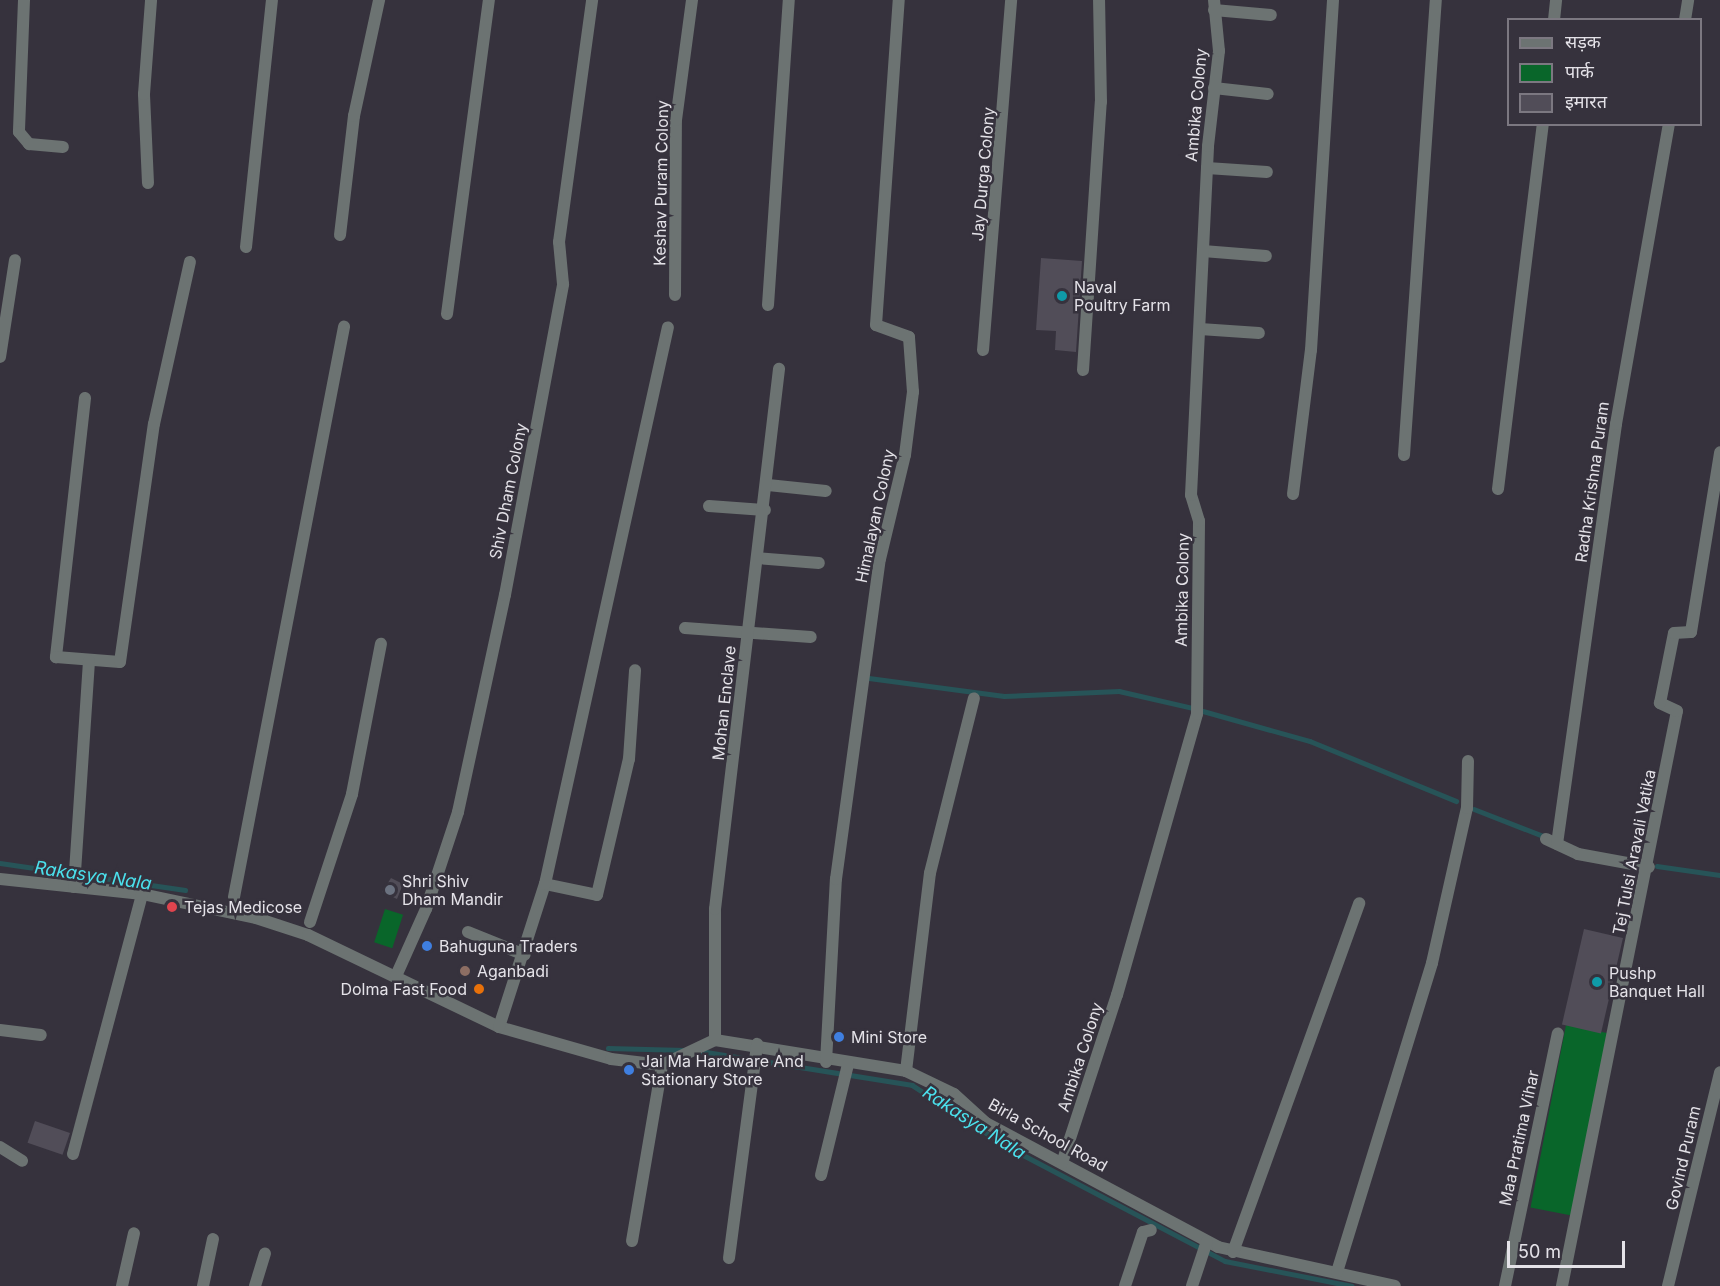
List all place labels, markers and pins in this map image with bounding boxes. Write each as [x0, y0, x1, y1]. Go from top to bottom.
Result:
place label: Naval Poultry Farm [1074, 277, 1171, 315]
marker: Naval Poultry Farm [1055, 289, 1069, 303]
place label: Shri Shiv Dham Mandir [402, 871, 503, 909]
marker: Shri Shiv Dham Mandir [383, 883, 397, 897]
place label: Tejas Medicose [184, 897, 302, 917]
marker: Tejas Medicose [165, 900, 179, 914]
place label: Bahuguna Traders [439, 936, 578, 956]
marker: Bahuguna Traders [420, 939, 434, 953]
place label: Aganbadi [477, 961, 549, 981]
place label: Pushp Banquet Hall [1609, 963, 1705, 1001]
marker: Aganbadi [458, 964, 472, 978]
marker: Pushp Banquet Hall [1590, 975, 1604, 989]
place label: Dolma Fast Food [340, 979, 467, 999]
marker: Dolma Fast Food [472, 982, 486, 996]
place label: Mini Store [851, 1027, 927, 1047]
marker: Mini Store [832, 1030, 846, 1044]
place label: Jai Ma Hardware And Stationary Store [641, 1051, 804, 1089]
marker: Jai Ma Hardware And Stationary Store [622, 1063, 636, 1077]

